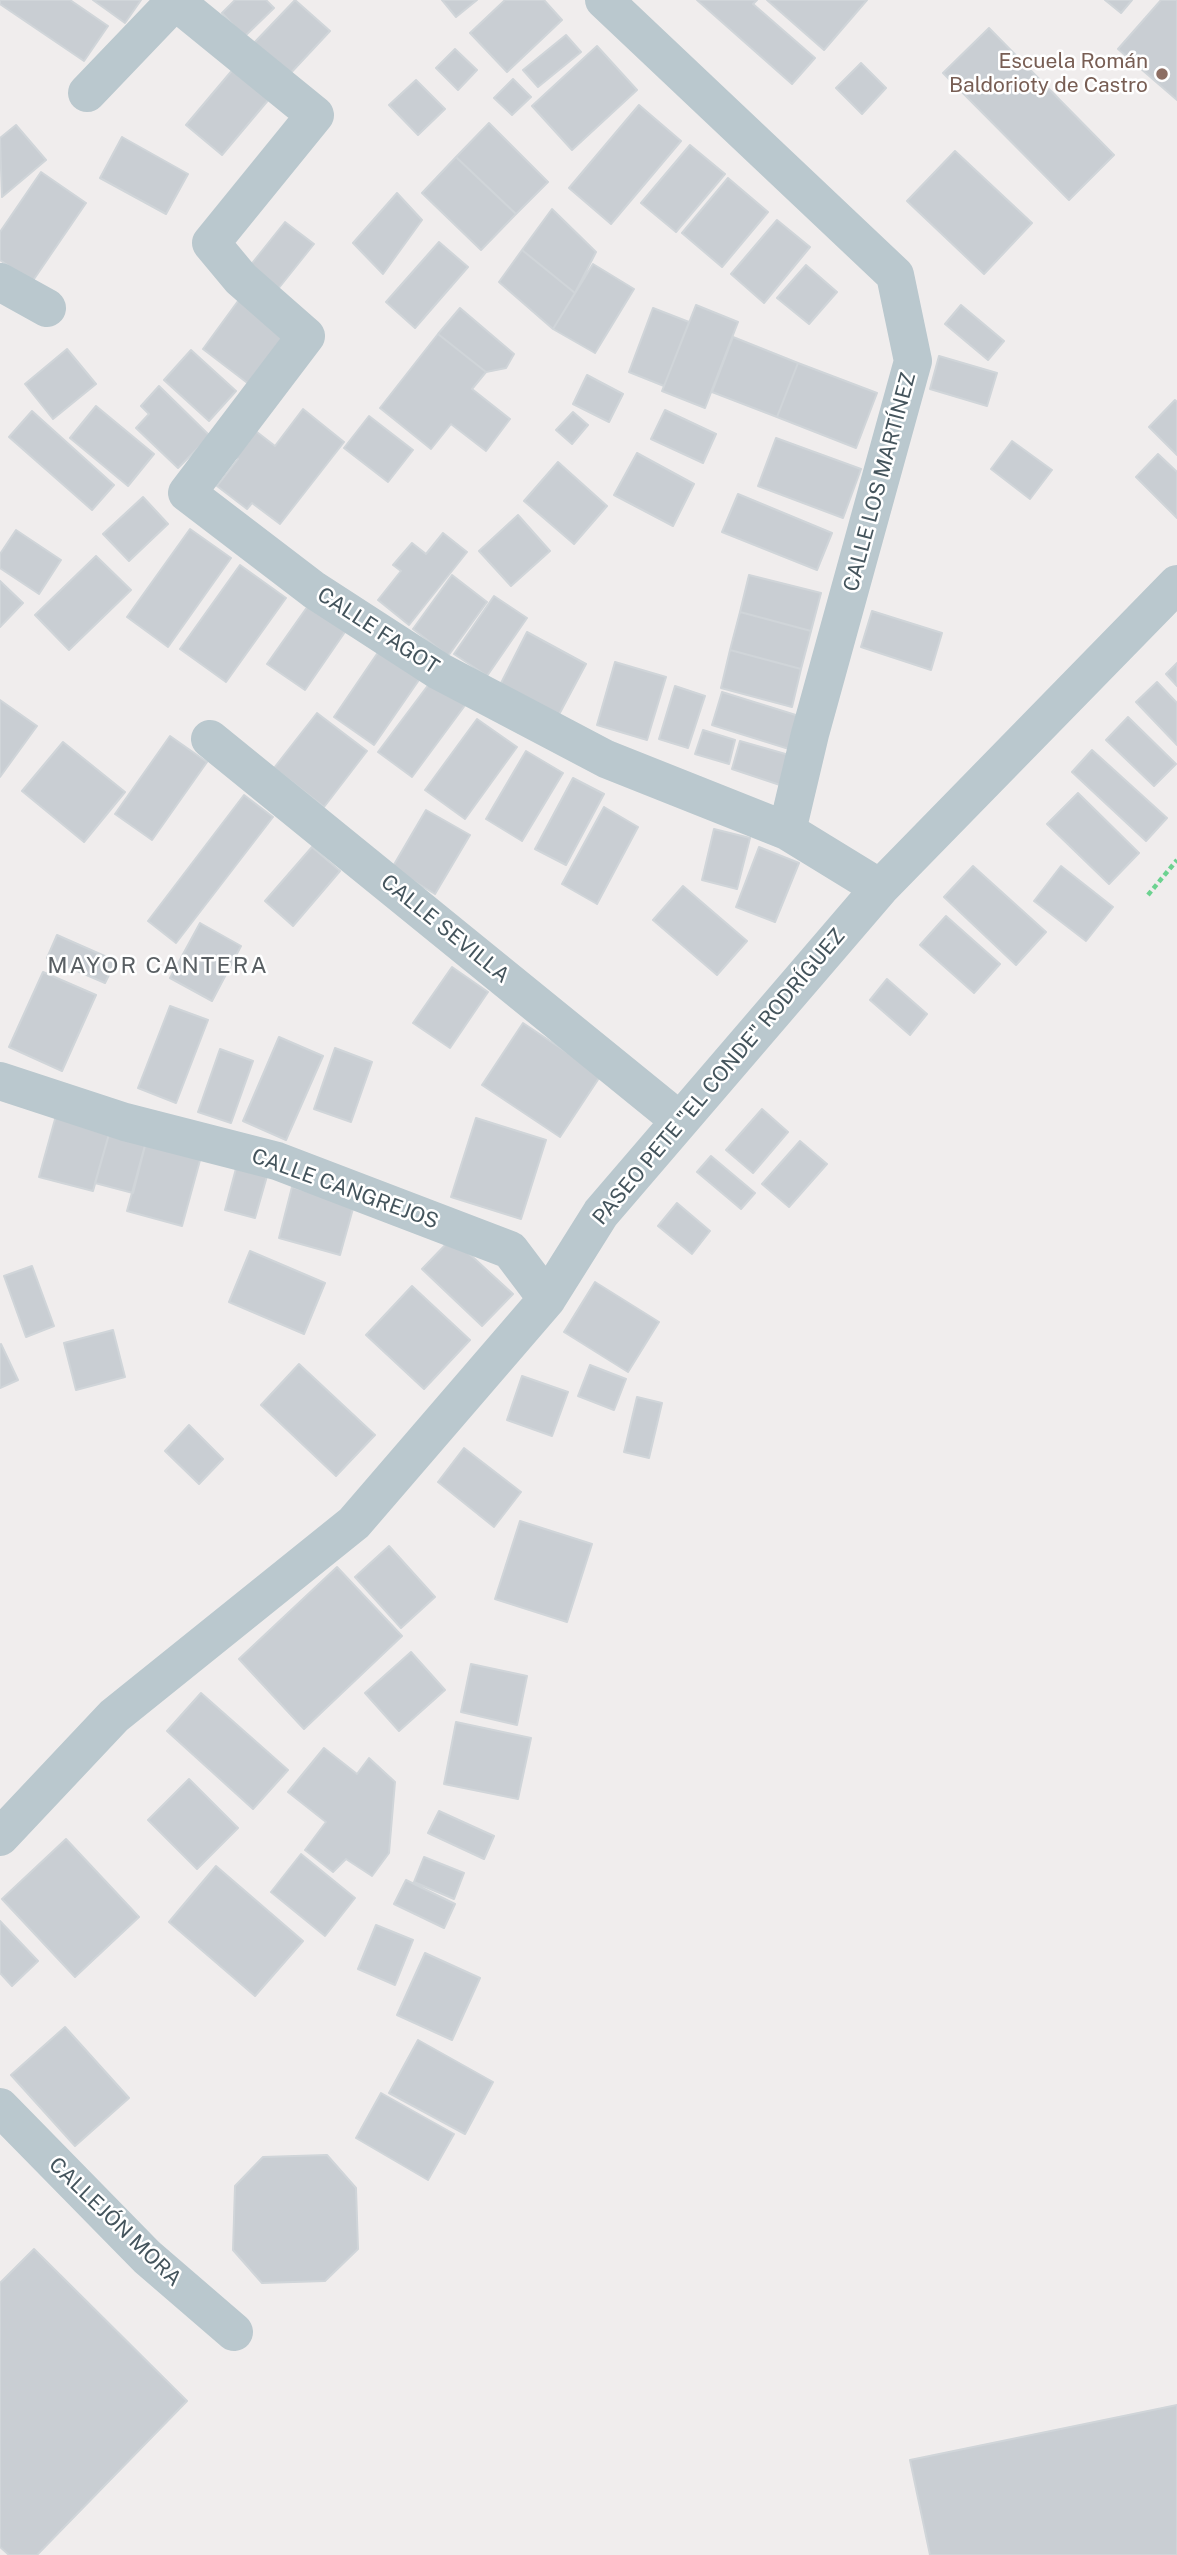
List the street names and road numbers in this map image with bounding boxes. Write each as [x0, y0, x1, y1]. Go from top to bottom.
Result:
street label: CALLE LOS MARTÍNEZ [839, 370, 921, 594]
street label: CALLE FAGOT [312, 582, 444, 680]
street label: CALLE SEVILLA [376, 869, 514, 989]
street label: PASEO PETE "EL CONDE" RODRÍGUEZ [588, 924, 850, 1230]
street label: CALLE CANGREJOS [248, 1143, 442, 1235]
street label: CALLEJÓN MORA [43, 2152, 187, 2292]

